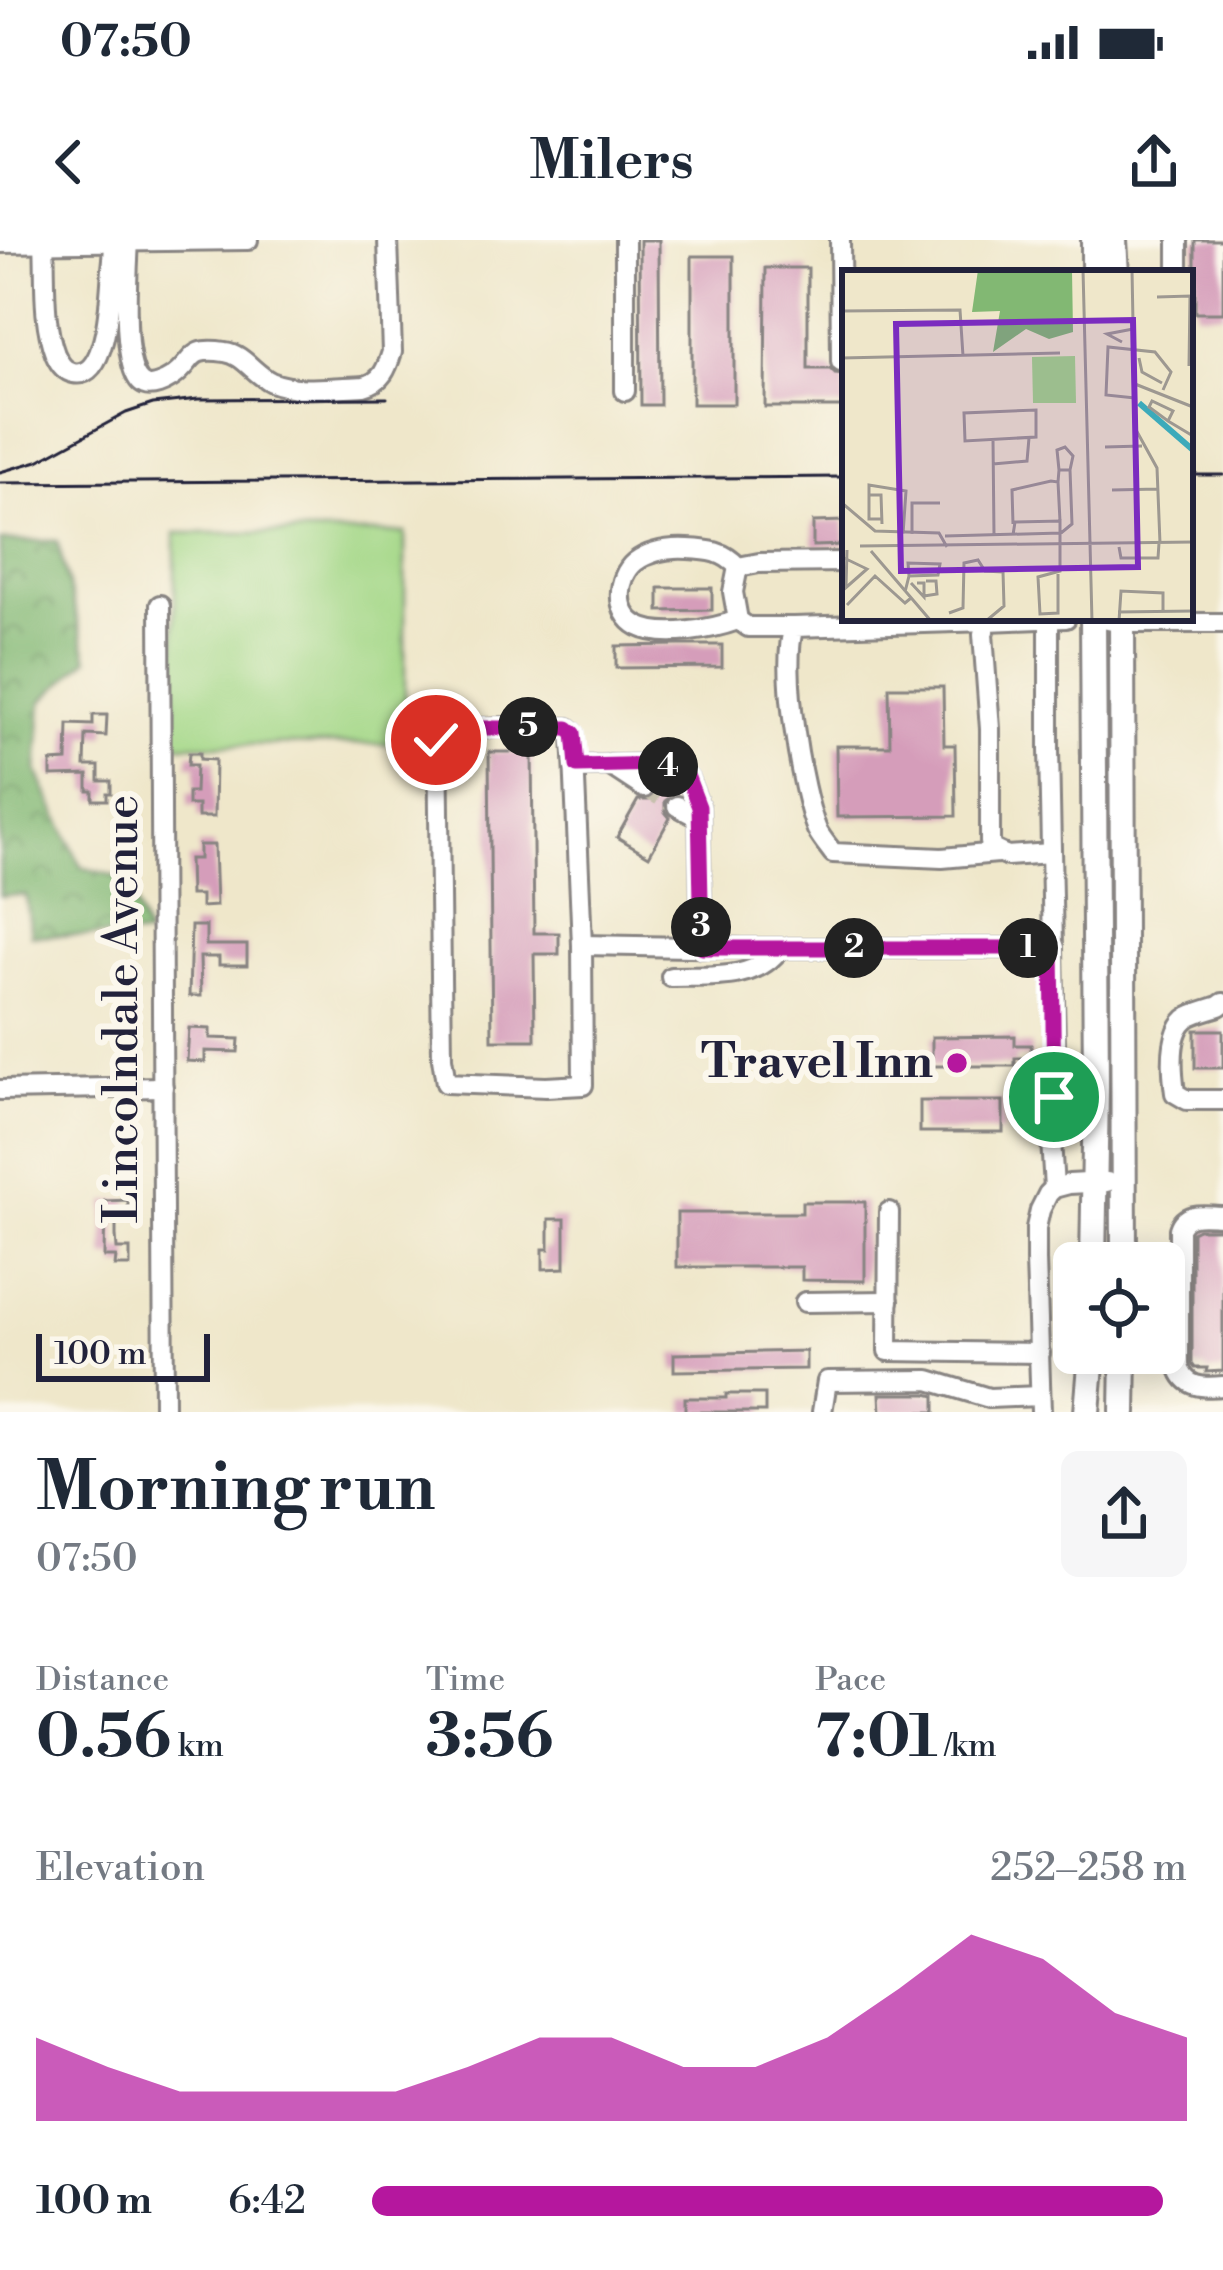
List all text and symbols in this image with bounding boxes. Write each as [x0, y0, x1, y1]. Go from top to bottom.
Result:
text: 07:50 [60, 14, 192, 71]
text: Milers [529, 128, 694, 196]
icon: back [36, 129, 102, 195]
icon: share [1121, 129, 1187, 195]
inset map [842, 270, 1193, 621]
pin [385, 689, 487, 791]
pin: 5 [498, 697, 558, 757]
text: 5 [518, 706, 538, 747]
icon: check [403, 707, 469, 773]
pin: 4 [638, 737, 698, 797]
text: 4 [657, 746, 679, 787]
street label: Lincolndale Avenue [93, 795, 153, 1223]
pin: 3 [671, 897, 731, 957]
text: 3 [691, 906, 711, 947]
pin: 2 [824, 918, 884, 978]
pin: 1 [998, 918, 1058, 978]
text: 2 [844, 927, 864, 968]
text: 1 [1020, 927, 1036, 968]
place label: Travel Inn [701, 1033, 933, 1093]
pin [1003, 1046, 1105, 1148]
marker: Travel Inn [944, 1050, 970, 1076]
icon: arrive [1021, 1064, 1087, 1130]
map controls [1053, 1242, 1185, 1374]
button: locate [1053, 1242, 1185, 1374]
scale bar [36, 1328, 210, 1381]
text: 100 m [54, 1334, 147, 1375]
text: Morning run [36, 1448, 435, 1531]
button: share [1061, 1451, 1187, 1577]
text: 07:50 [36, 1535, 138, 1584]
text: Distance [36, 1660, 169, 1701]
text: Time [426, 1660, 505, 1701]
text: Pace [815, 1660, 886, 1701]
text: 0.56 [36, 1701, 171, 1776]
text: 3:56 [426, 1701, 553, 1776]
text: 7:01 [815, 1701, 937, 1776]
text: km [171, 1726, 224, 1767]
text: /km [937, 1726, 997, 1767]
text: Elevation [36, 1844, 205, 1893]
text: 252–258 m [990, 1844, 1187, 1893]
text: 100 m [36, 2177, 152, 2226]
text: 6:42 [228, 2177, 306, 2226]

